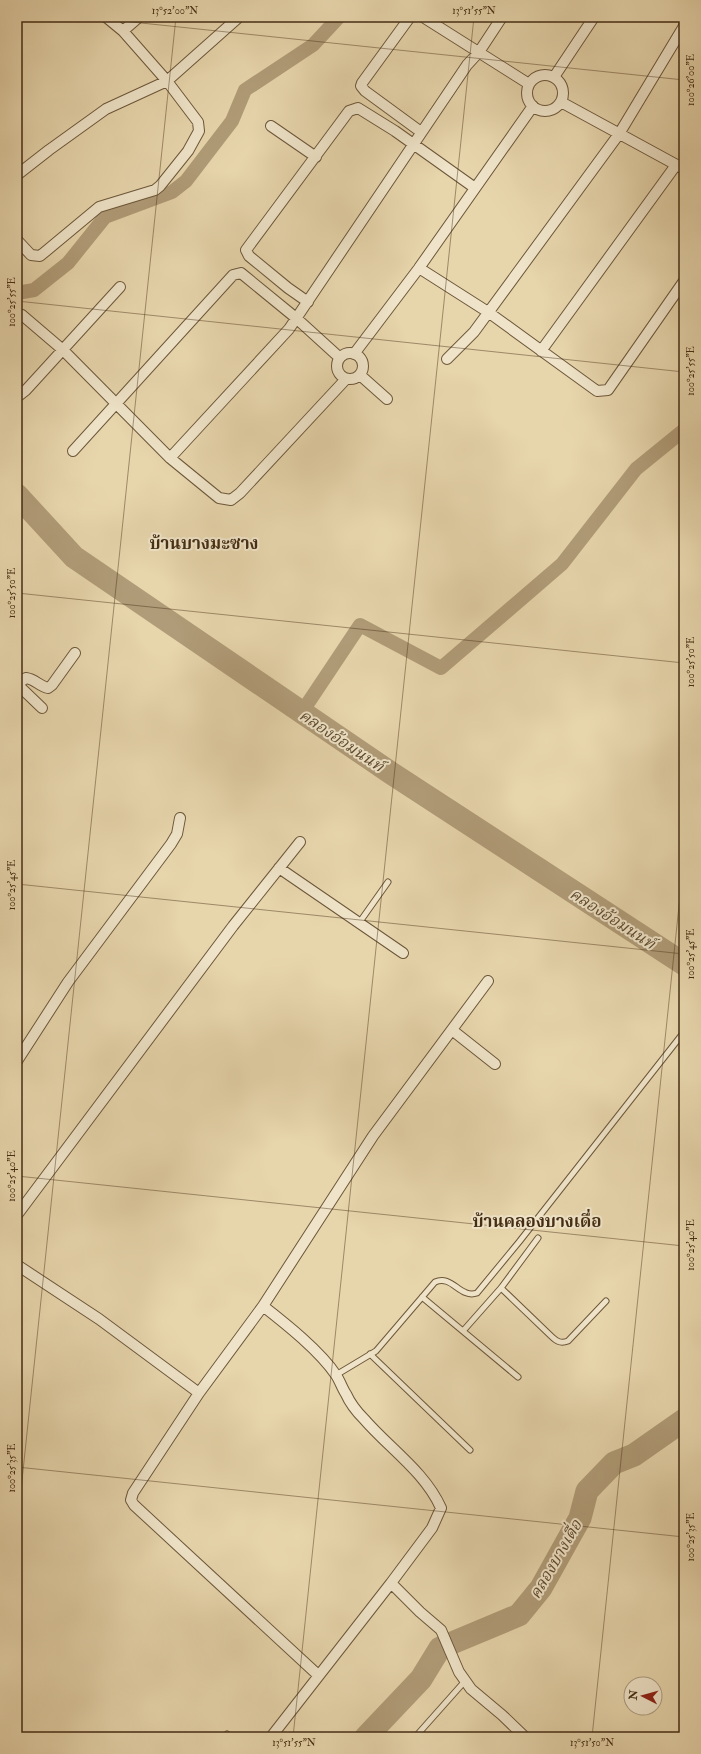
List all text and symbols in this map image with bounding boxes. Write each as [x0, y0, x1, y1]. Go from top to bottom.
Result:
text: 13°52'00"N [152, 5, 198, 17]
text: 13°51'55"N [452, 5, 496, 17]
text: 100°26'00"E [685, 54, 697, 106]
text: 100°25'55"E [6, 277, 18, 327]
text: 100°25'55"E [685, 346, 697, 396]
district label: บ้านบางมะซาง [150, 533, 258, 554]
text: 100°25'50"E [6, 568, 18, 618]
text: 100°25'50"E [685, 637, 697, 687]
water label: คลองอ้อมนนท์ [295, 705, 390, 778]
text: 100°25'45"E [6, 860, 18, 910]
water label: คลองอ้อมนนท์ [566, 884, 661, 955]
text: 100°25'45"E [685, 929, 697, 979]
text: 100°25'40"E [6, 1150, 18, 1202]
district label: บ้านคลองบางเดื่อ [472, 1209, 602, 1232]
text: 100°25'40"E [685, 1219, 697, 1271]
text: 100°25'35"E [6, 1443, 18, 1493]
text: 100°25'35"E [685, 1512, 697, 1562]
water label: คลองบางเดื่อ [523, 1515, 587, 1603]
north arrow [623, 1676, 663, 1716]
text: N [626, 1688, 641, 1702]
text: 13°51'55"N [272, 1737, 316, 1749]
text: 13°51'50"N [570, 1737, 614, 1749]

